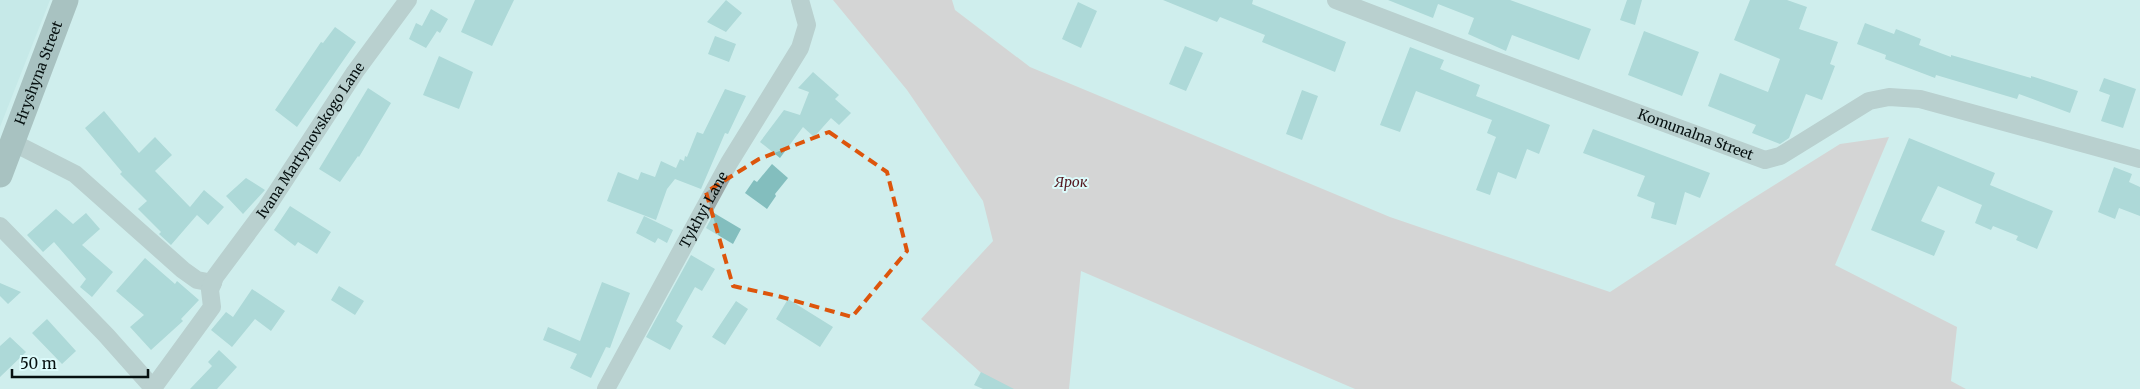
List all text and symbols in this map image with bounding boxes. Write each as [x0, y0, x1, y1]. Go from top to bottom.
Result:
street label: Hryshyna Street [11, 18, 66, 128]
street label: Ivana Martynovskogo Lane [252, 58, 368, 222]
street label: Komunalna Street [1635, 105, 1756, 164]
street label: Tykhyi Lane [675, 168, 732, 251]
park label: Ярок [1054, 173, 1088, 191]
scale bar [12, 346, 149, 378]
text: 50 m [20, 354, 57, 373]

